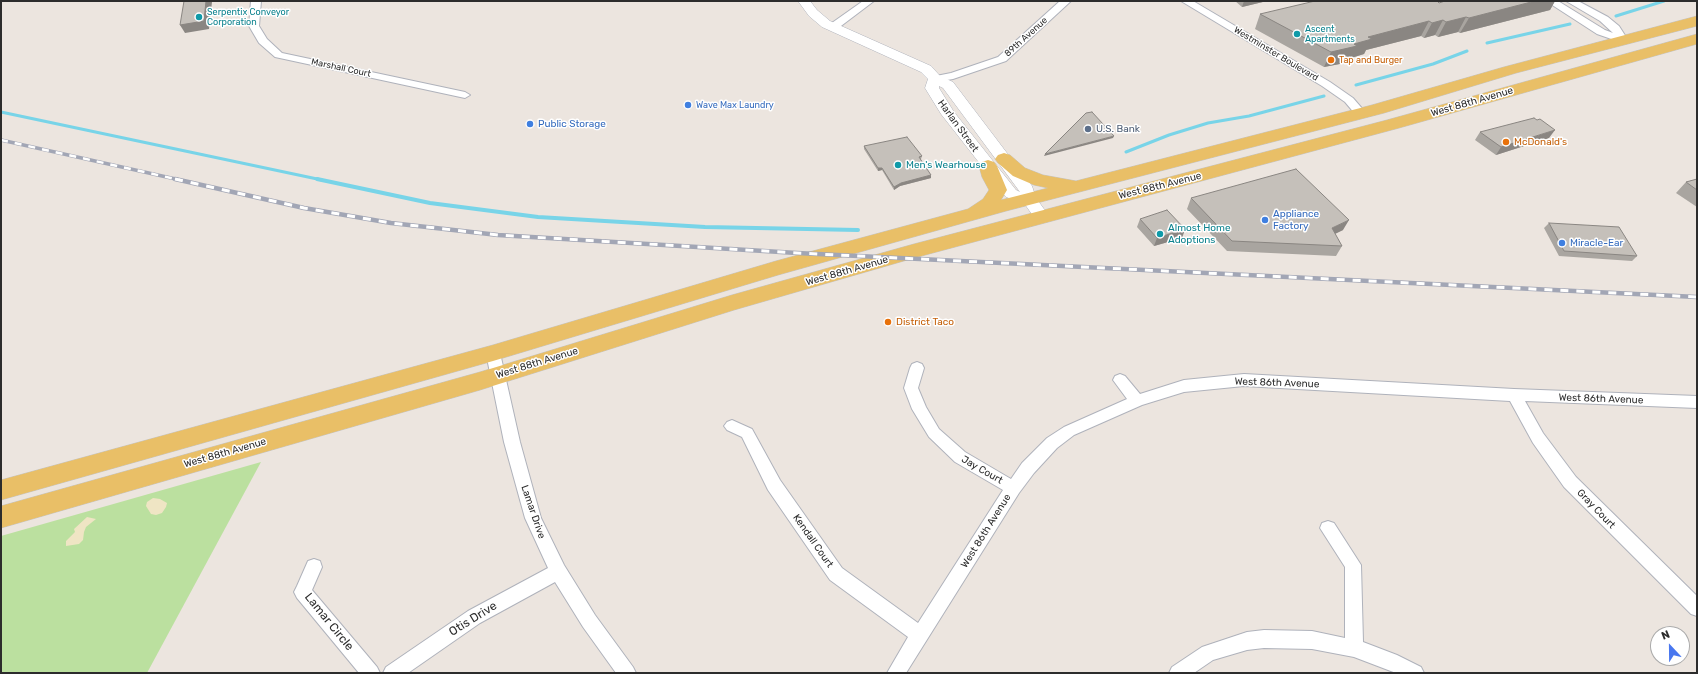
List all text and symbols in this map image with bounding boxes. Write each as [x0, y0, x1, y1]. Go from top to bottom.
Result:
place label: Serpentix Conveyor Corporation [207, 7, 289, 28]
marker: Serpentix Conveyor Corporation [194, 12, 204, 22]
street label: 89th Avenue [1002, 15, 1050, 59]
street label: Westminster Boulevard [1232, 24, 1320, 84]
place label: Ascent Apartments [1305, 24, 1355, 45]
marker: Ascent Apartments [1292, 29, 1302, 39]
marker: Tap and Burger [1326, 55, 1336, 65]
place label: Tap and Burger [1339, 55, 1402, 65]
street label: Marshall Court [310, 56, 372, 80]
street label: West 88th Avenue [1429, 85, 1515, 119]
street label: Harlan Street [935, 97, 981, 155]
marker: Wave Max Laundry [683, 100, 693, 110]
place label: Wave Max Laundry [696, 100, 774, 110]
place label: Public Storage [538, 118, 606, 130]
marker: Public Storage [525, 119, 535, 129]
place label: U.S. Bank [1096, 123, 1140, 135]
marker: U.S. Bank [1083, 124, 1093, 134]
place label: McDonald's [1514, 136, 1567, 148]
marker: McDonald's [1501, 137, 1511, 147]
place label: Men's Wearhouse [906, 159, 986, 171]
marker: Men's Wearhouse [893, 160, 903, 170]
street label: West 88th Avenue [1117, 170, 1203, 202]
place label: Appliance Factory [1273, 208, 1319, 232]
marker: Appliance Factory [1260, 215, 1270, 225]
place label: Almost Home Adoptions [1168, 222, 1231, 246]
marker: Almost Home Adoptions [1155, 229, 1165, 239]
place label: Miracle-Ear [1570, 237, 1623, 249]
marker: Miracle-Ear [1557, 238, 1567, 248]
street label: West 88th Avenue [804, 254, 890, 288]
place label: District Taco [896, 316, 954, 328]
marker: District Taco [883, 317, 893, 327]
street label: West 88th Avenue [495, 345, 579, 381]
street label: West 86th Avenue [1234, 376, 1320, 390]
street label: West 86th Avenue [1558, 392, 1644, 406]
street label: West 88th Avenue [182, 436, 268, 470]
street label: Jay Court [959, 453, 1005, 487]
street label: Lamar Drive [518, 484, 548, 540]
street label: Gray Court [1574, 487, 1618, 531]
street label: West 86th Avenue [958, 492, 1014, 570]
street label: Kendall Court [790, 512, 836, 570]
street label: Lamar Circle [301, 590, 357, 654]
street label: Otis Drive [446, 599, 500, 639]
north arrow [1650, 626, 1690, 666]
text: N [1660, 628, 1672, 643]

